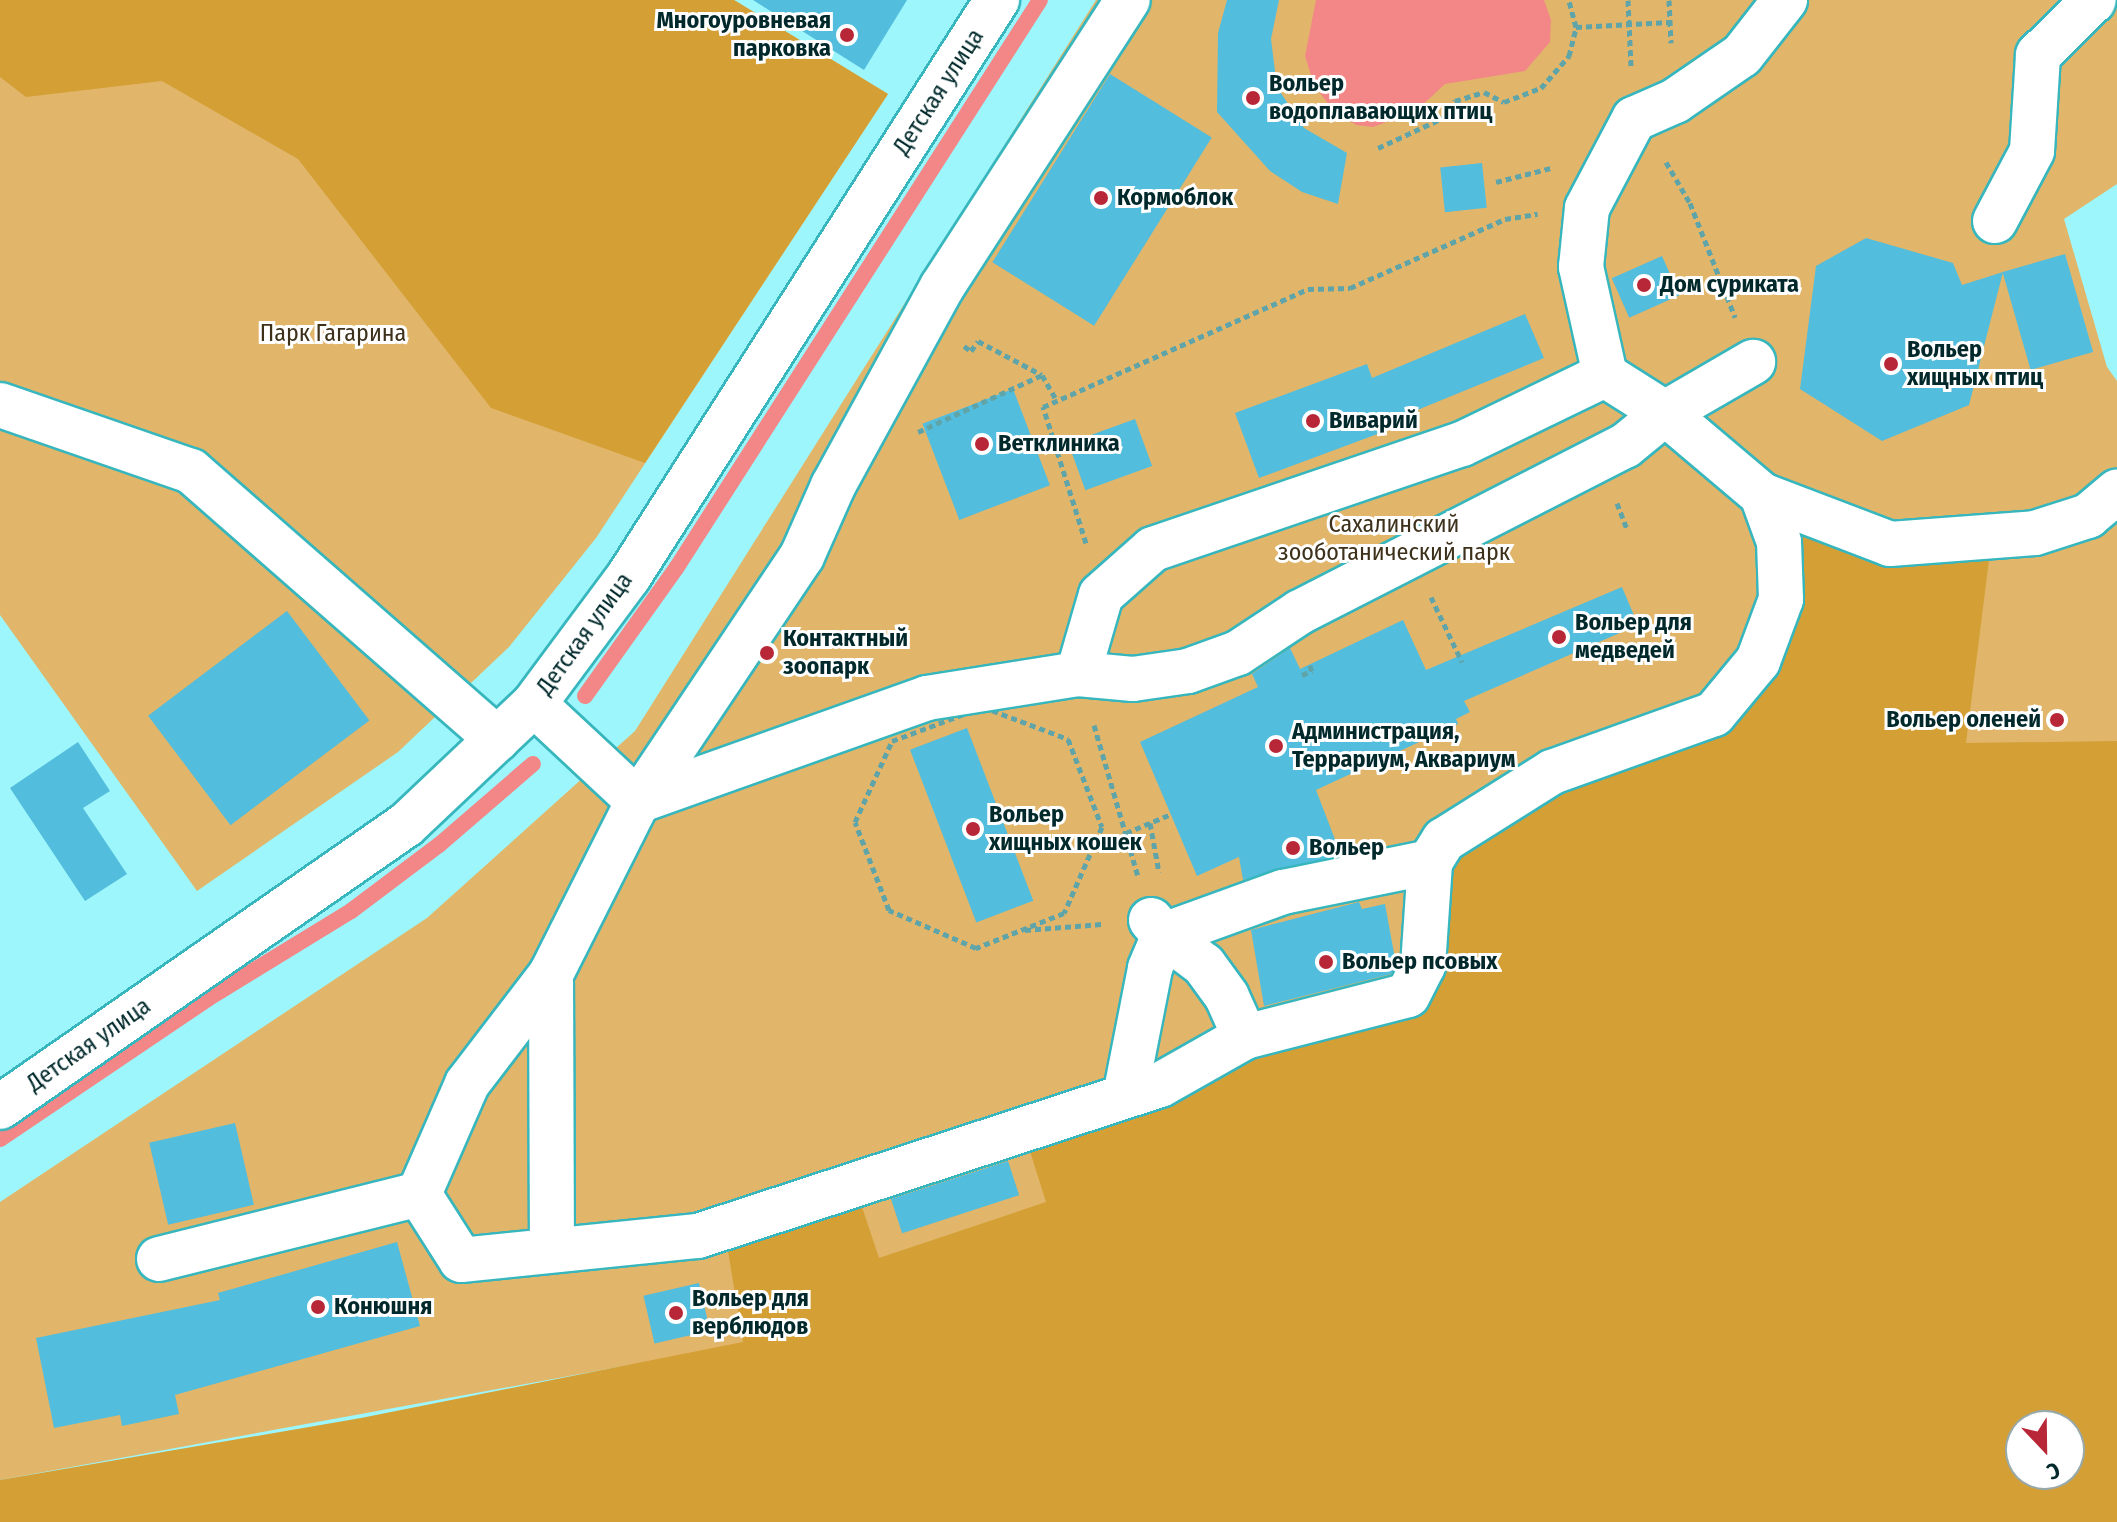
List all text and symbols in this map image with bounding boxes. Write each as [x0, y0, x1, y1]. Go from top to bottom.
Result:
place label: Многоуровневая парковка [656, 7, 831, 63]
street label: Детская улица [888, 24, 990, 160]
marker: Многоуровневая парковка [838, 26, 856, 44]
place label: Вольер водоплавающих птиц [1269, 70, 1492, 126]
marker: Вольер водоплавающих птиц [1244, 89, 1262, 107]
place label: Кормоблок [1117, 184, 1233, 212]
marker: Кормоблок [1092, 189, 1110, 207]
place label: Дом суриката [1660, 271, 1799, 299]
marker: Дом суриката [1635, 276, 1653, 294]
park label: Парк Гагарина [260, 320, 406, 348]
place label: Вольер хищных птиц [1907, 336, 2043, 392]
marker: Вольер хищных птиц [1882, 355, 1900, 373]
place label: Виварий [1329, 407, 1418, 435]
marker: Виварий [1304, 412, 1322, 430]
place label: Ветклиника [998, 430, 1120, 458]
marker: Ветклиника [973, 435, 991, 453]
park label: Сахалинский зооботанический парк [1278, 511, 1510, 567]
street label: Детская улица [531, 567, 639, 701]
place label: Вольер для медведей [1575, 609, 1692, 665]
place label: Контактный зоопарк [783, 625, 908, 681]
marker: Вольер для медведей [1550, 628, 1568, 646]
marker: Контактный зоопарк [758, 644, 776, 662]
place label: Вольер оленей [1886, 706, 2041, 734]
marker: Вольер оленей [2048, 711, 2066, 729]
place label: Администрация, Террариум, Аквариум [1292, 718, 1515, 774]
marker: Администрация, Террариум, Аквариум [1267, 737, 1285, 755]
place label: Вольер хищных кошек [989, 801, 1142, 857]
marker: Вольер хищных кошек [964, 820, 982, 838]
place label: Вольер [1309, 834, 1384, 862]
marker: Вольер [1284, 839, 1302, 857]
place label: Вольер псовых [1342, 948, 1498, 976]
marker: Вольер псовых [1317, 953, 1335, 971]
street label: Детская улица [22, 992, 156, 1098]
place label: Вольер для верблюдов [692, 1285, 809, 1341]
place label: Конюшня [334, 1293, 432, 1321]
marker: Конюшня [309, 1298, 327, 1316]
marker: Вольер для верблюдов [667, 1304, 685, 1322]
north arrow [2005, 1410, 2085, 1490]
text: С [2043, 1456, 2064, 1486]

